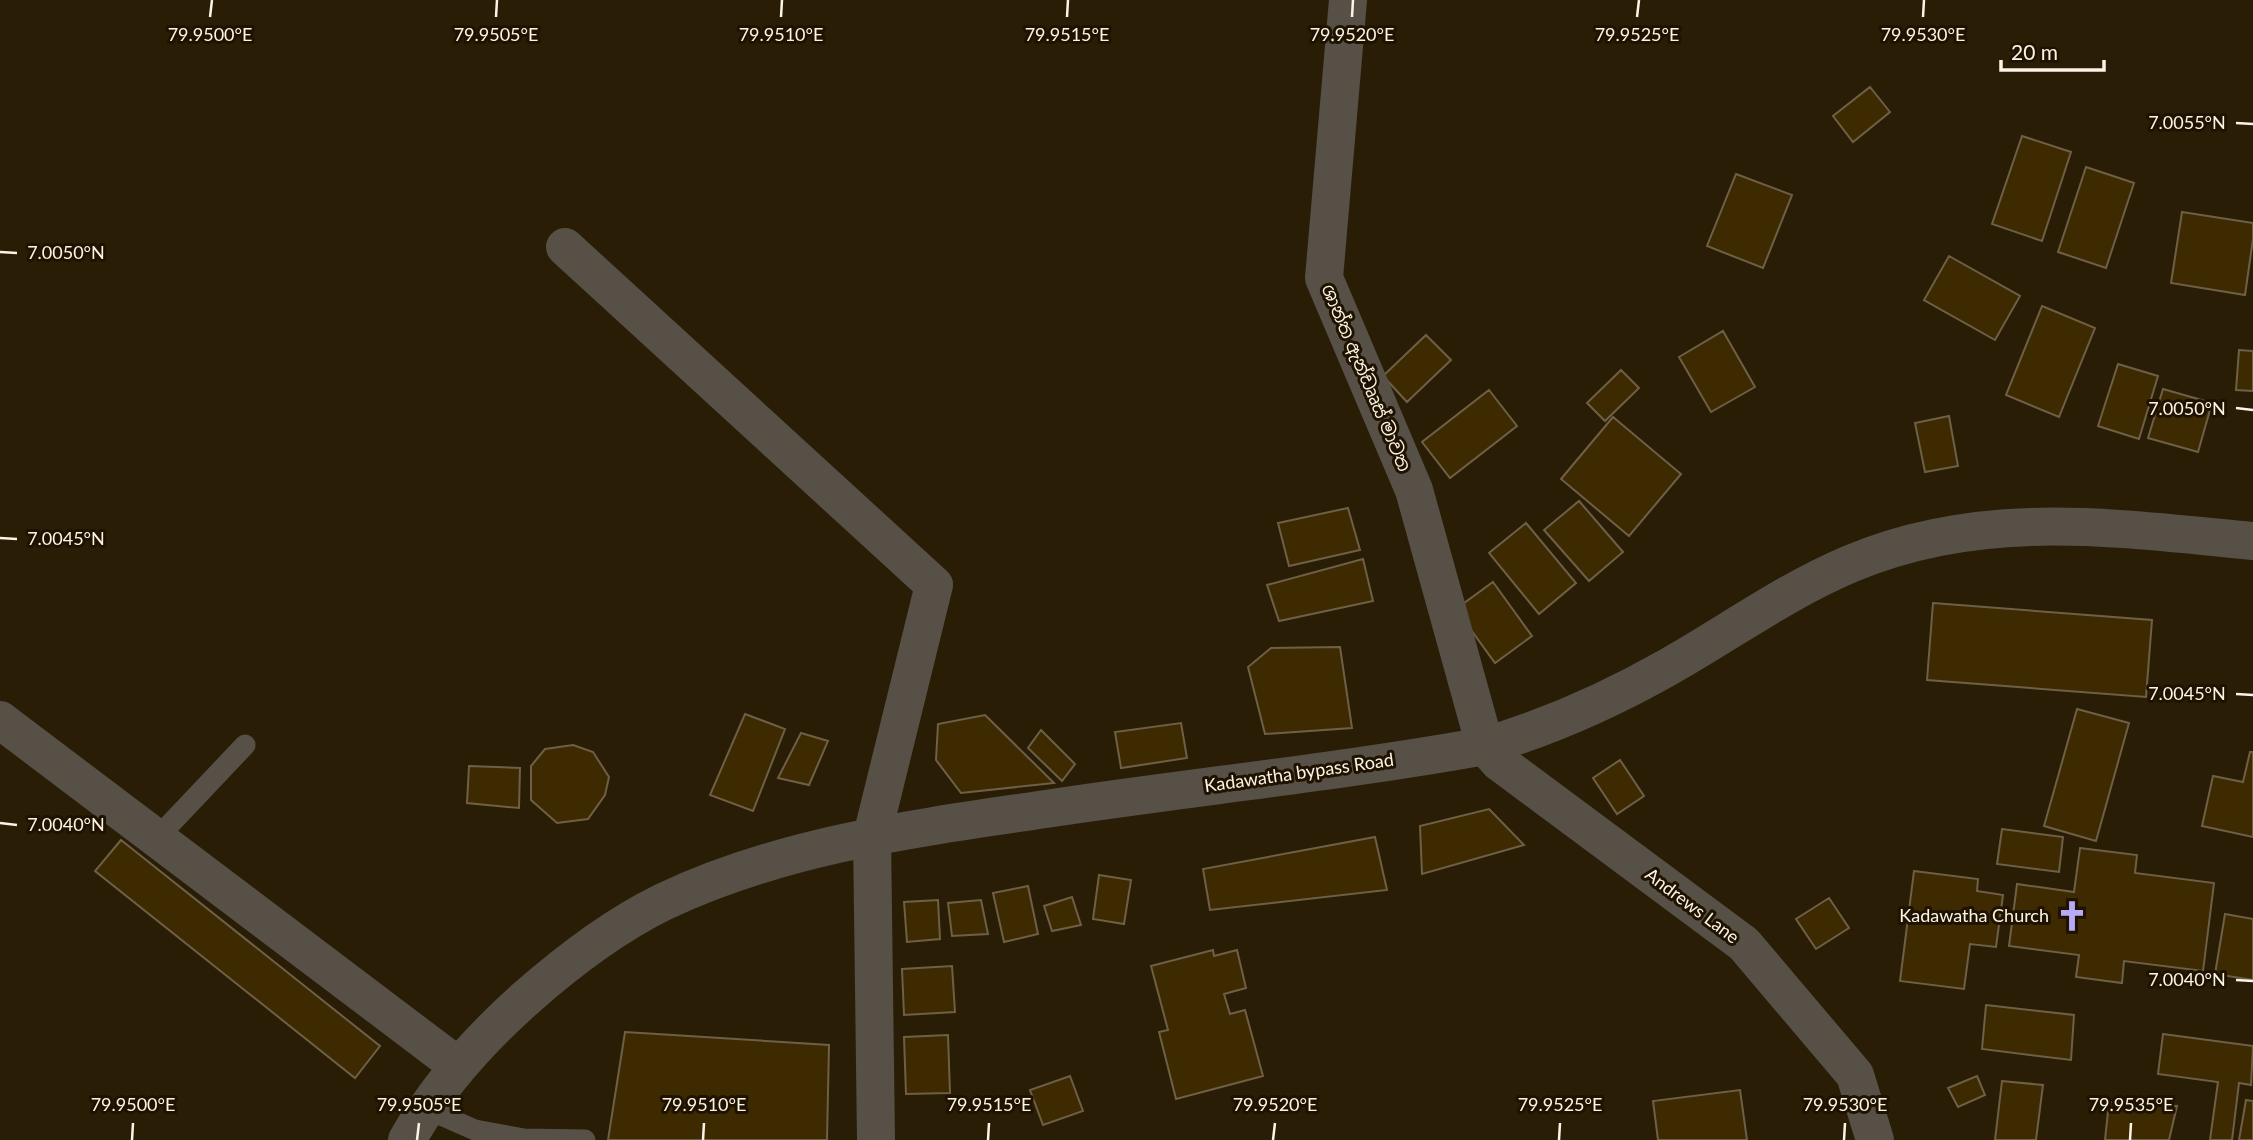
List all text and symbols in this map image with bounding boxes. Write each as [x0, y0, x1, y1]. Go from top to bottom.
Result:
text: 79.9500°E [168, 23, 252, 45]
text: 79.9505°E [454, 23, 538, 45]
text: 79.9510°E [739, 23, 823, 45]
text: 79.9515°E [1025, 23, 1109, 45]
text: 79.9520°E [1310, 23, 1394, 45]
text: 79.9525°E [1595, 23, 1679, 45]
text: 79.9530°E [1881, 23, 1965, 45]
scale bar [2001, 28, 2104, 72]
text: 20 m [2011, 39, 2058, 64]
text: 7.0055°N [2148, 111, 2226, 133]
text: 7.0050°N [27, 241, 105, 263]
street label: ශාන්ත ඇන්ඩෘෘස් මාවත [1318, 281, 1416, 474]
text: 7.0050°N [2148, 397, 2226, 419]
text: 7.0045°N [27, 527, 105, 549]
text: 7.0045°N [2148, 682, 2226, 704]
street label: Kadawatha bypass Road [1203, 748, 1395, 796]
text: 7.0040°N [27, 813, 105, 835]
street label: Andrews Lane [1641, 863, 1744, 948]
church icon: Kadawatha Church [2055, 899, 2089, 933]
place label: Kadawatha Church [1899, 904, 2049, 926]
text: 7.0040°N [2148, 968, 2226, 990]
text: 79.9500°E [91, 1093, 175, 1115]
text: 79.9505°E [377, 1093, 461, 1115]
text: 79.9510°E [662, 1093, 746, 1115]
text: 79.9515°E [947, 1093, 1031, 1115]
text: 79.9520°E [1233, 1093, 1317, 1115]
text: 79.9525°E [1518, 1093, 1602, 1115]
text: 79.9530°E [1803, 1093, 1887, 1115]
text: 79.9535°E [2089, 1093, 2173, 1115]

